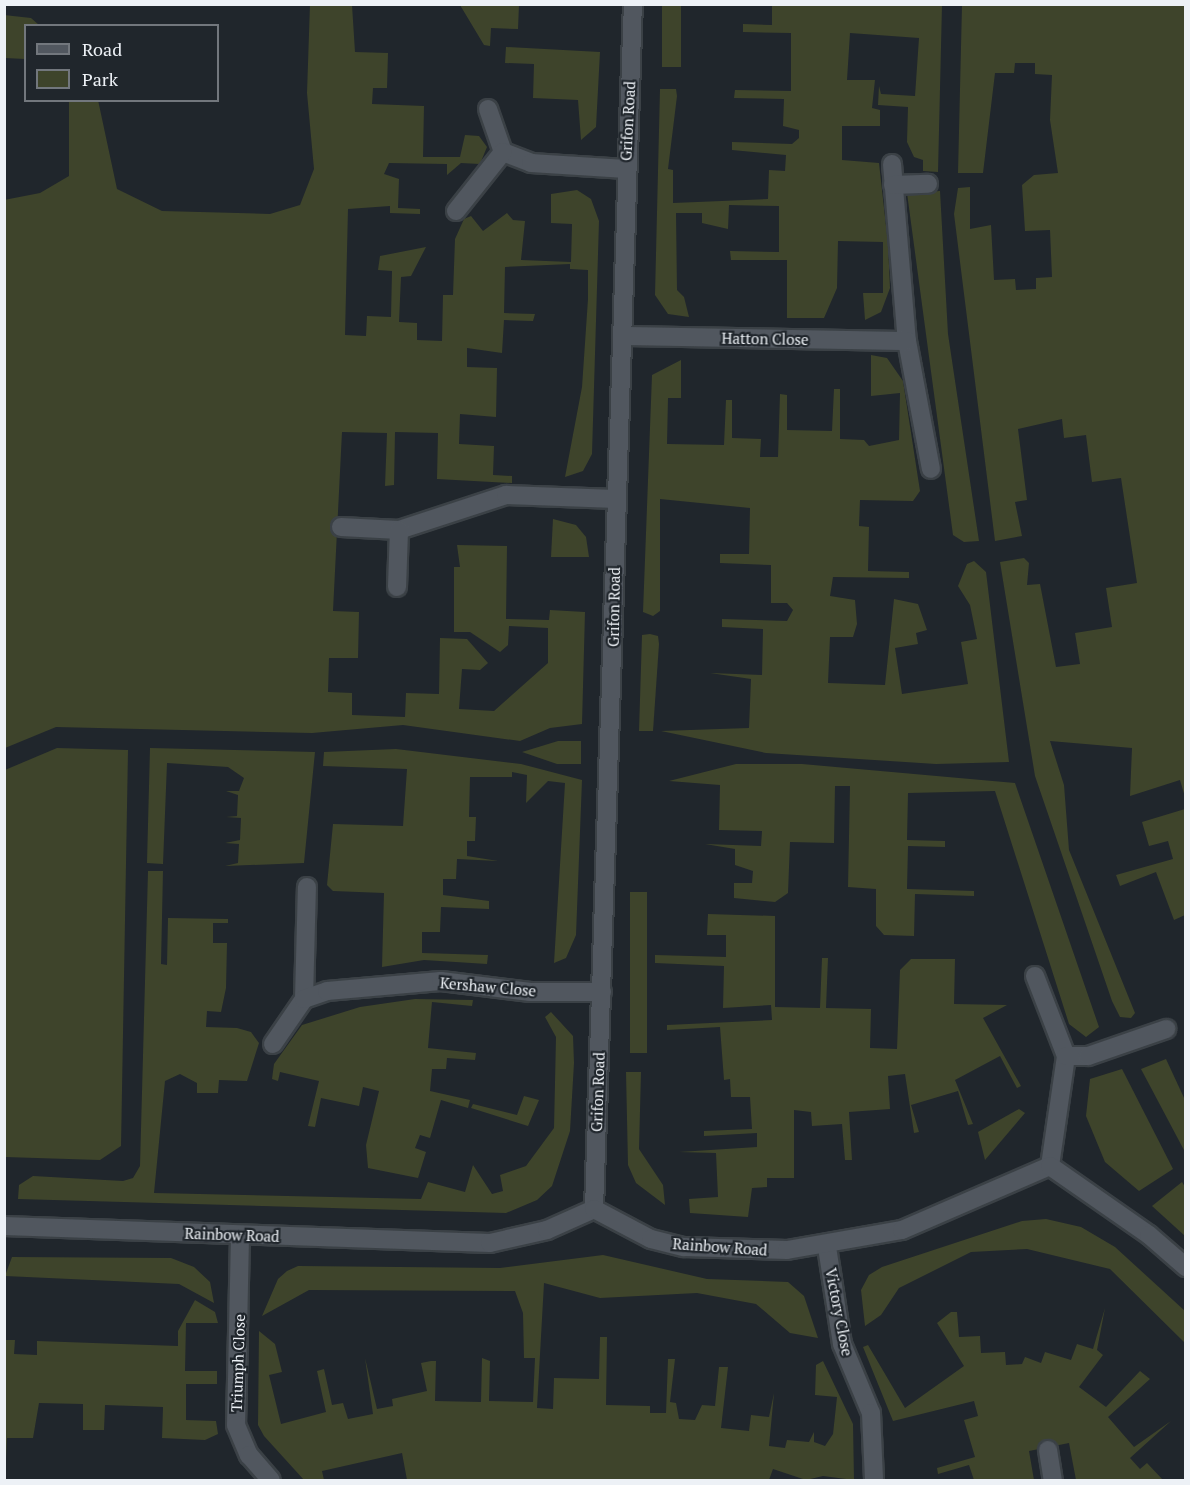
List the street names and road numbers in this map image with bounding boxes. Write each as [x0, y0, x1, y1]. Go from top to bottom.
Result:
street label: Grifon Road [617, 81, 639, 161]
street label: Hatton Close [721, 329, 809, 349]
street label: Grifon Road [604, 567, 624, 647]
street label: Kershaw Close [439, 974, 537, 1000]
street label: Grifon Road [588, 1052, 608, 1132]
street label: Rainbow Road [184, 1224, 280, 1246]
street label: Rainbow Road [672, 1235, 768, 1259]
street label: Victory Close [822, 1266, 856, 1358]
street label: Triumph Close [227, 1314, 249, 1412]

